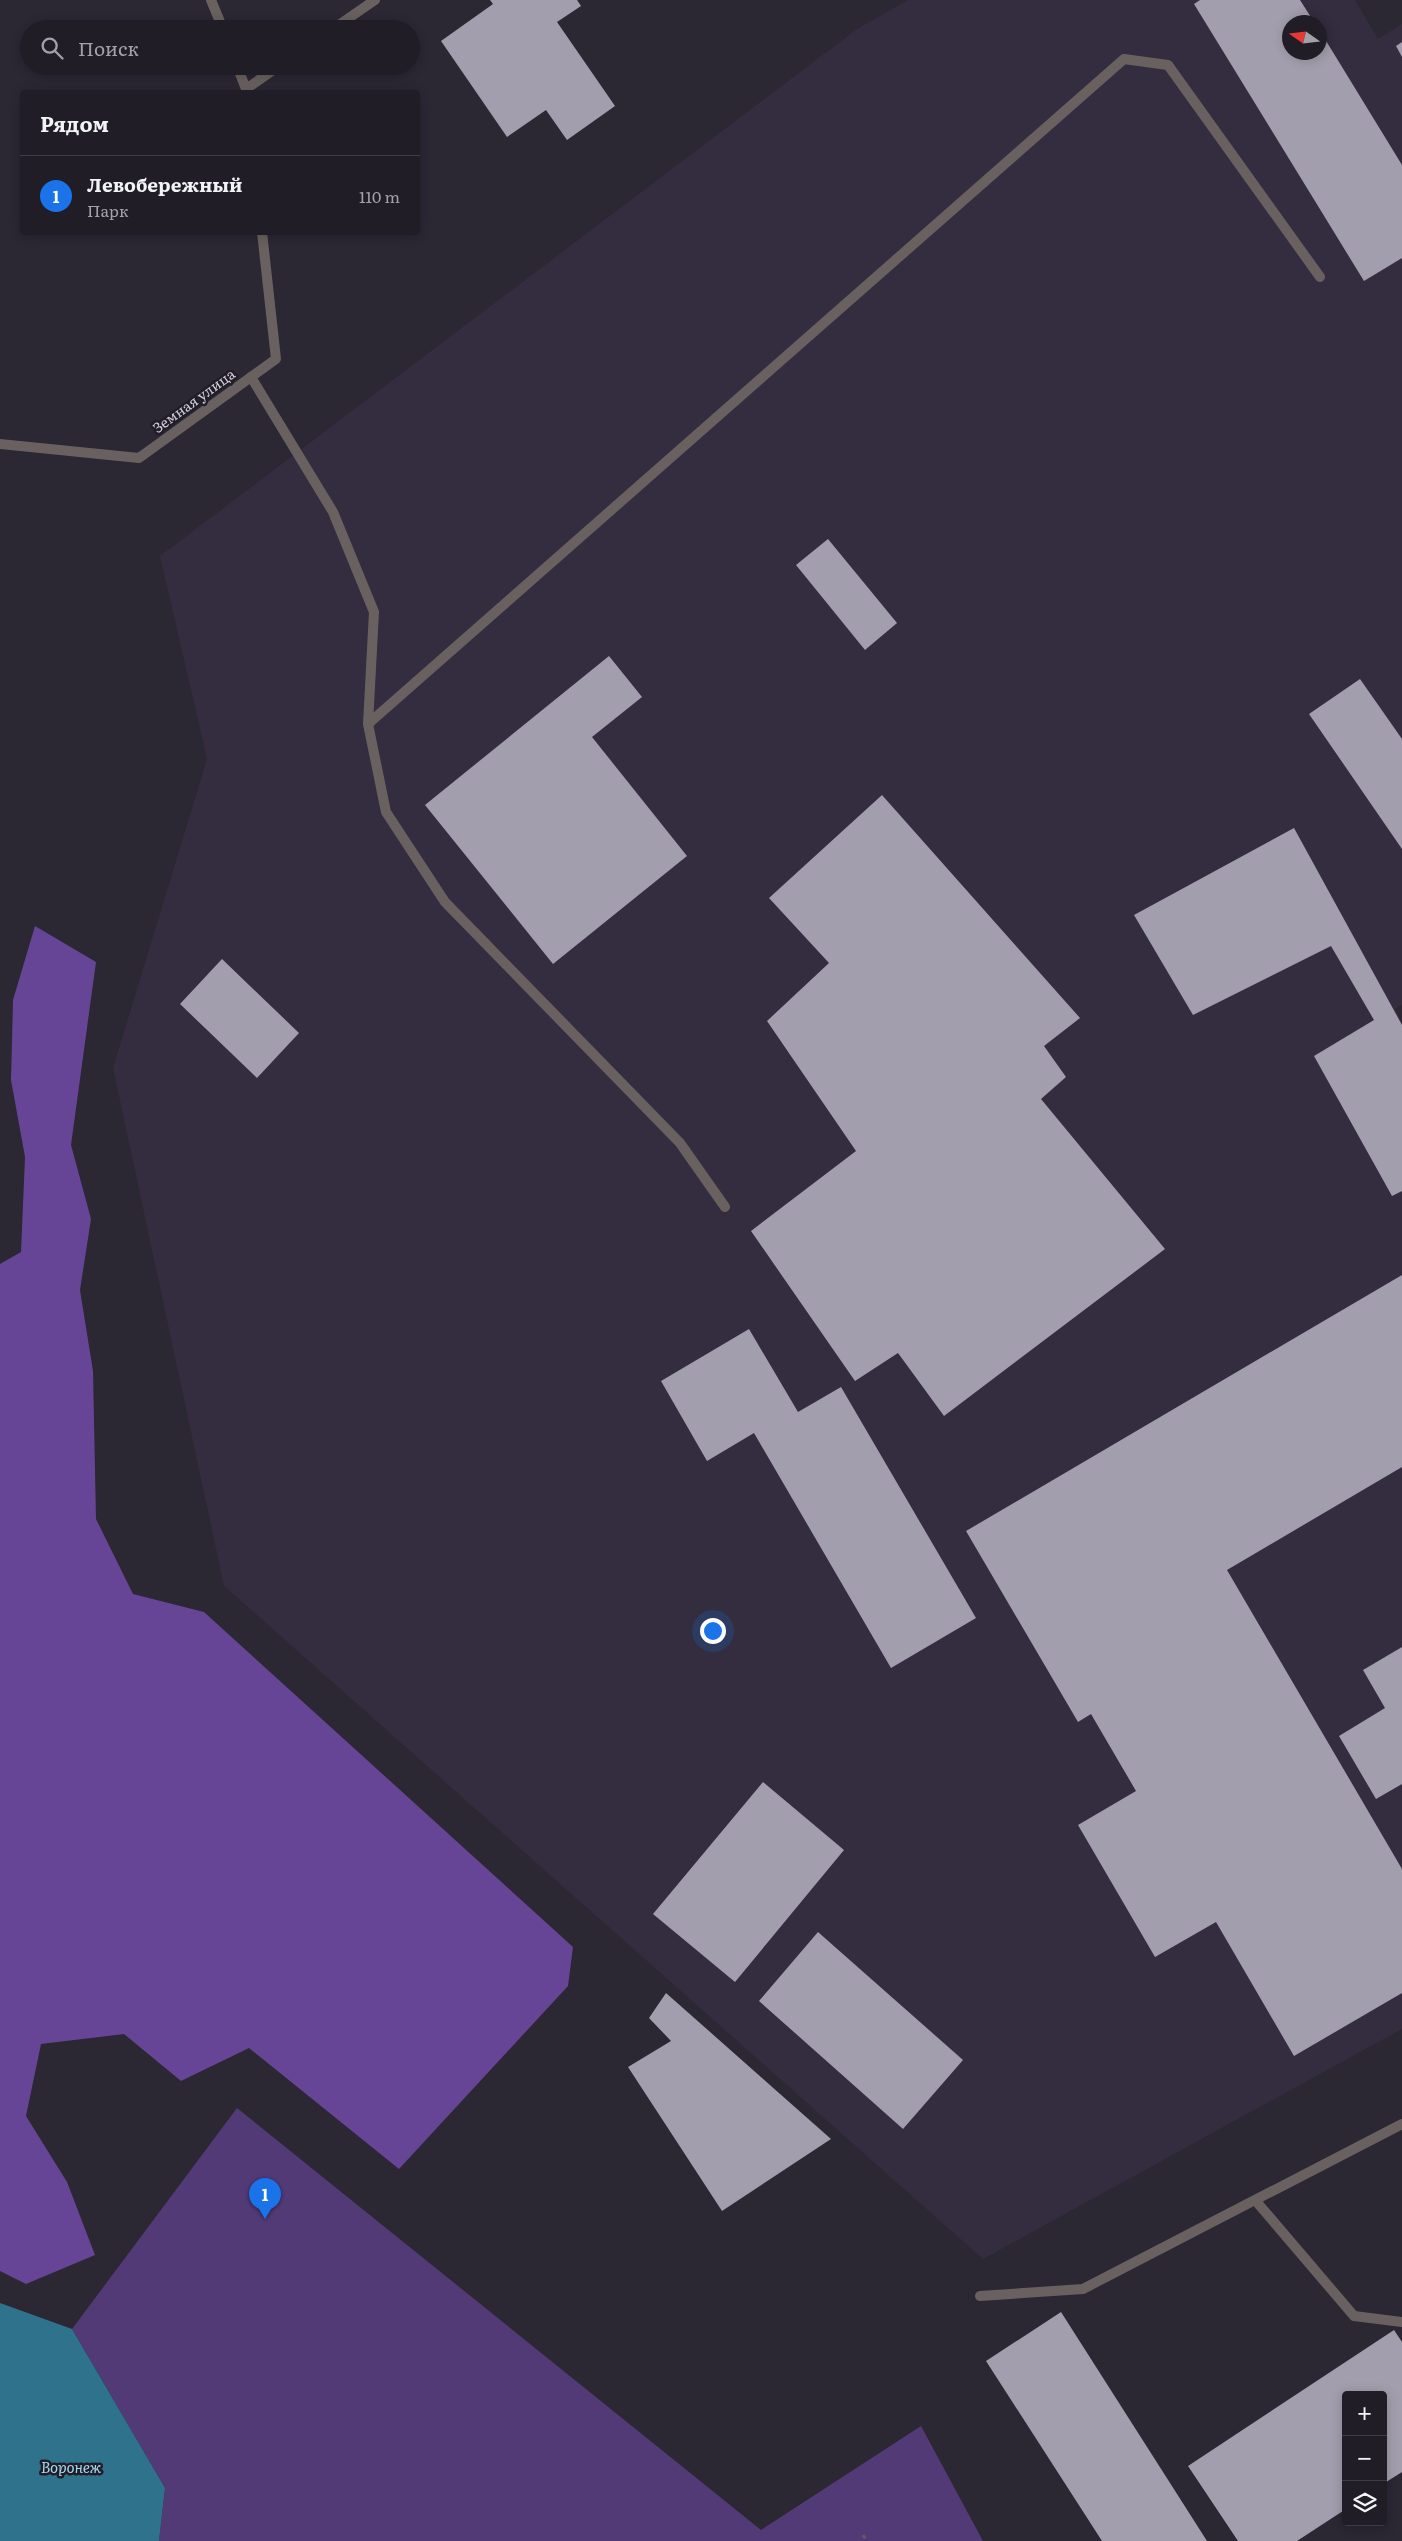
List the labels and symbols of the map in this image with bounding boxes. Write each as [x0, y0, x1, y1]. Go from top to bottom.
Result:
north arrow [1282, 15, 1327, 60]
street label: Земная улица [148, 363, 239, 437]
your location [700, 1618, 726, 1644]
pin: 1 [249, 2178, 281, 2219]
water label: Воронеж [41, 2455, 102, 2478]

